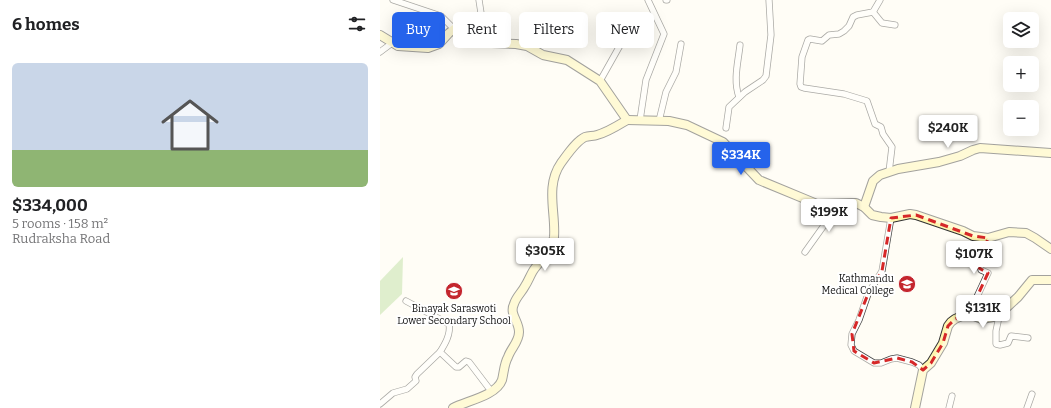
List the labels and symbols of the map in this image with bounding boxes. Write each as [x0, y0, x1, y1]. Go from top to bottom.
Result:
pin: $240K [920, 115, 976, 149]
pin: $334K [713, 142, 769, 176]
pin: $199K [801, 199, 857, 233]
pin: $305K [517, 238, 573, 272]
pin: $107K [946, 241, 1002, 275]
place label: Kathmandu Medical College [821, 273, 894, 297]
school or university icon: Kathmandu Medical College [897, 274, 917, 294]
school or university icon: Binayak Saraswoti Lower Secondary School [444, 281, 464, 301]
pin: $131K [955, 295, 1011, 329]
place label: Binayak Saraswoti Lower Secondary School [397, 303, 511, 327]

